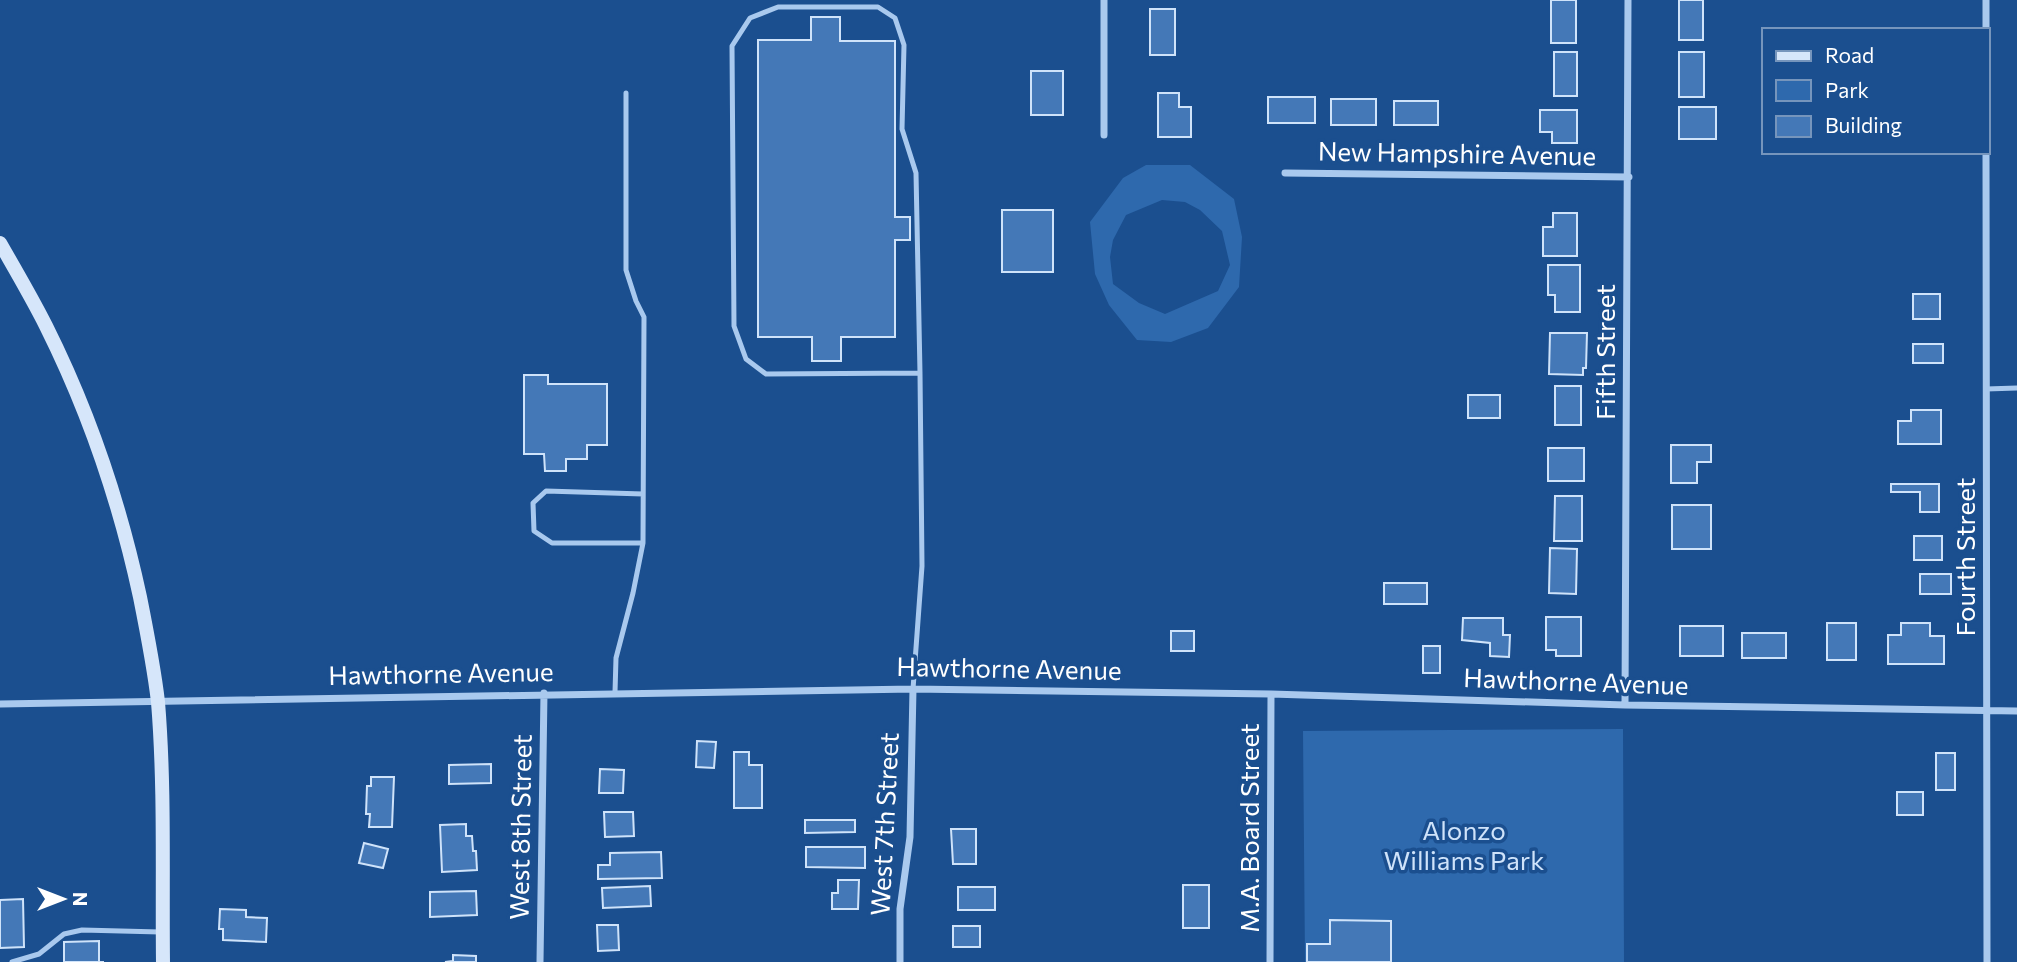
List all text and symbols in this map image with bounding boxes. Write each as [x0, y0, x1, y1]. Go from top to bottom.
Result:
legend [1762, 28, 1989, 154]
text: Road [1825, 42, 1874, 67]
text: Park [1825, 77, 1869, 102]
text: Building [1825, 112, 1902, 137]
street label: New Hampshire Avenue [1318, 135, 1596, 170]
street label: Fifth Street [1589, 284, 1620, 420]
street label: Fourth Street [1949, 478, 1980, 636]
street label: Hawthorne Avenue [896, 650, 1122, 685]
street label: Hawthorne Avenue [328, 655, 554, 690]
street label: Hawthorne Avenue [1463, 661, 1689, 700]
street label: M.A. Board Street [1233, 723, 1264, 933]
street label: West 7th Street [863, 731, 904, 916]
street label: West 8th Street [502, 734, 537, 920]
park label: Alonzo Williams Park [1384, 814, 1544, 875]
north arrow [28, 864, 98, 934]
text: N [69, 892, 92, 906]

